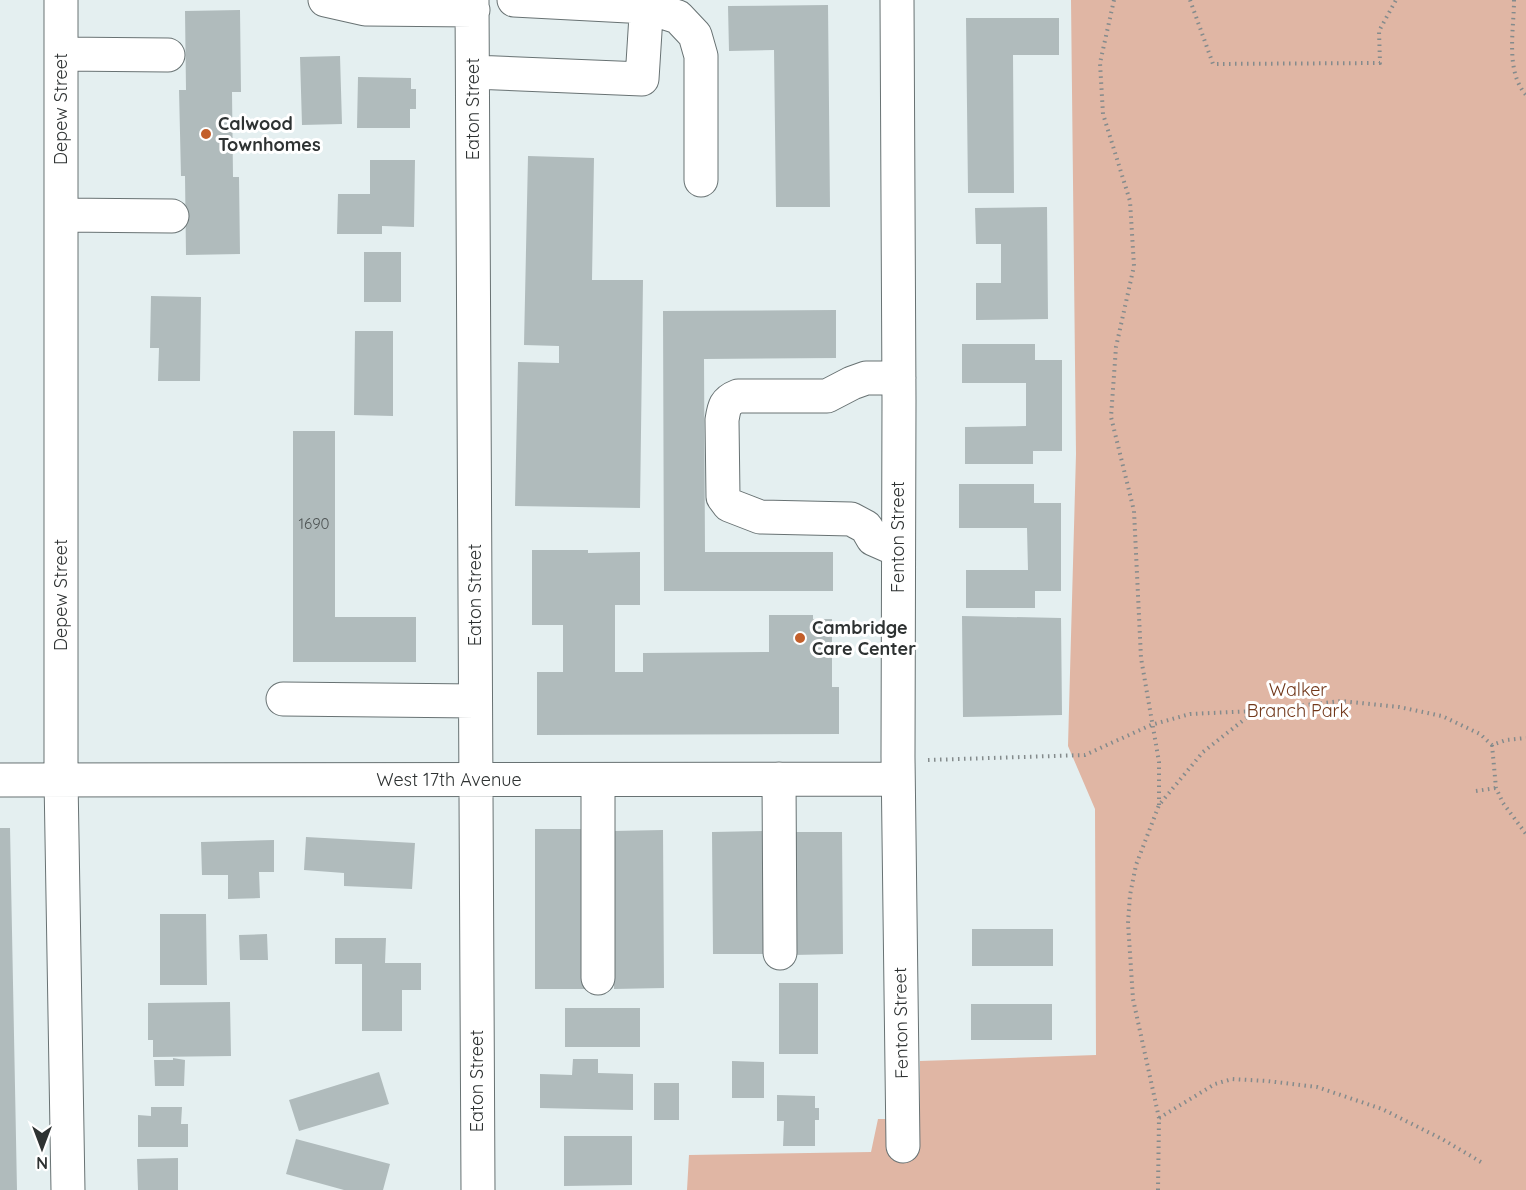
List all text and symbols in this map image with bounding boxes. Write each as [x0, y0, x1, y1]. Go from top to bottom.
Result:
street label: Depew Street [49, 53, 72, 165]
street label: Eaton Street [461, 58, 484, 160]
place label: Calwood Townhomes [218, 112, 321, 156]
marker: Calwood Townhomes [199, 127, 213, 141]
street label: Fenton Street [886, 481, 909, 593]
house number: 1690 [299, 514, 330, 533]
street label: Depew Street [49, 539, 72, 651]
street label: Eaton Street [463, 544, 486, 646]
place label: Cambridge Care Center [812, 616, 916, 660]
marker: Cambridge Care Center [793, 631, 807, 645]
park label: Walker Branch Park [1247, 678, 1349, 722]
street label: West 17th Avenue [376, 768, 522, 791]
street label: Fenton Street [888, 967, 913, 1079]
street label: Eaton Street [465, 1030, 488, 1132]
north arrow [12, 1118, 72, 1178]
text: N [36, 1153, 48, 1173]

